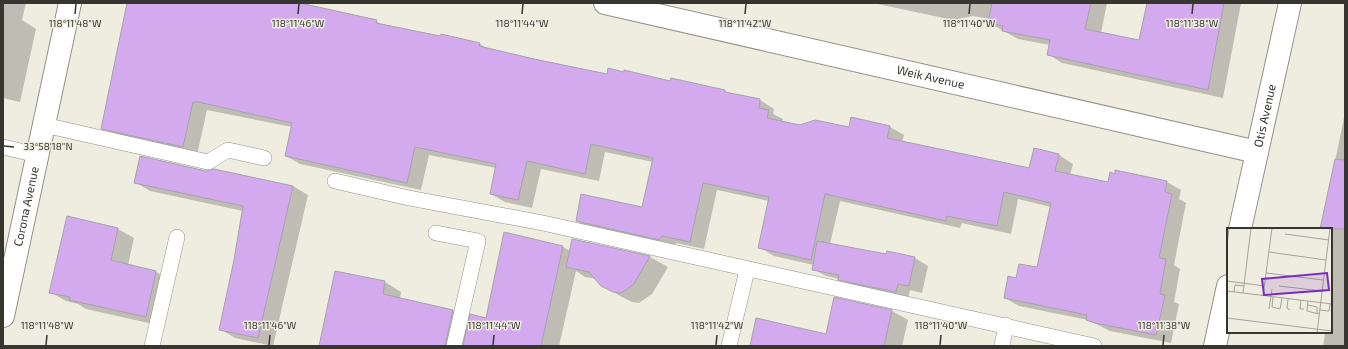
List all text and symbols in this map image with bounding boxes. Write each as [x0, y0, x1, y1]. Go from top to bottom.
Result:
text: 118°11'48"W [49, 17, 102, 29]
text: 118°11'46"W [272, 17, 325, 29]
text: 118°11'44"W [496, 17, 549, 29]
text: 118°11'42"W [719, 17, 772, 29]
text: 118°11'40"W [943, 17, 996, 29]
text: 118°11'38"W [1166, 17, 1219, 29]
street label: Weik Avenue [896, 62, 966, 91]
street label: Otis Avenue [1250, 83, 1278, 148]
text: 33°58'18"N [24, 140, 72, 152]
street label: Corona Avenue [10, 165, 41, 248]
inset map [1227, 228, 1332, 333]
text: 118°11'48"W [21, 319, 74, 331]
text: 118°11'46"W [244, 319, 297, 331]
text: 118°11'44"W [468, 319, 521, 331]
text: 118°11'42"W [691, 319, 744, 331]
text: 118°11'40"W [915, 319, 968, 331]
text: 118°11'38"W [1138, 319, 1191, 331]

